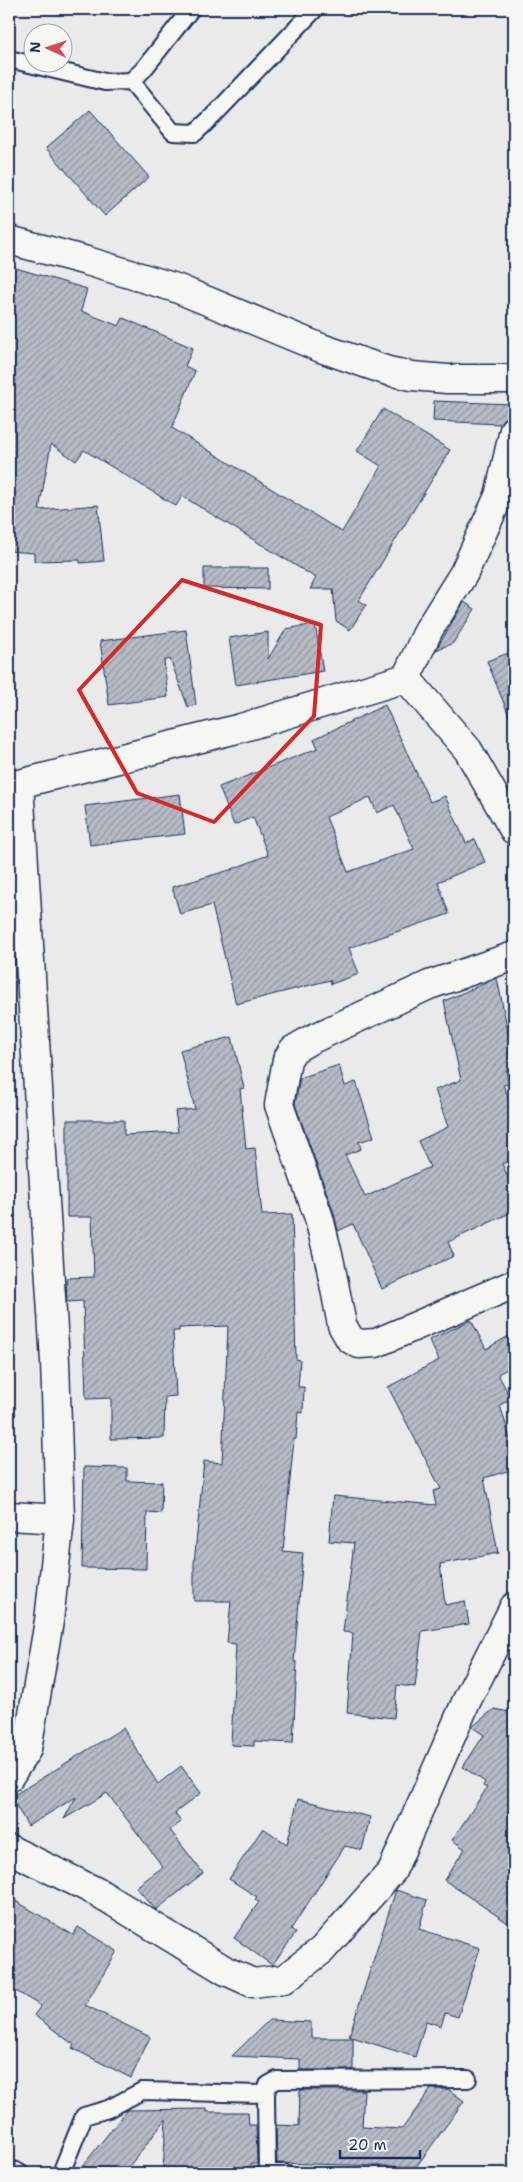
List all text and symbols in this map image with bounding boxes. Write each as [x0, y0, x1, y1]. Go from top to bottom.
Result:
north arrow [22, 22, 72, 72]
text: N [26, 41, 44, 53]
scale bar [340, 2127, 420, 2159]
text: 20 m [348, 2135, 387, 2155]

